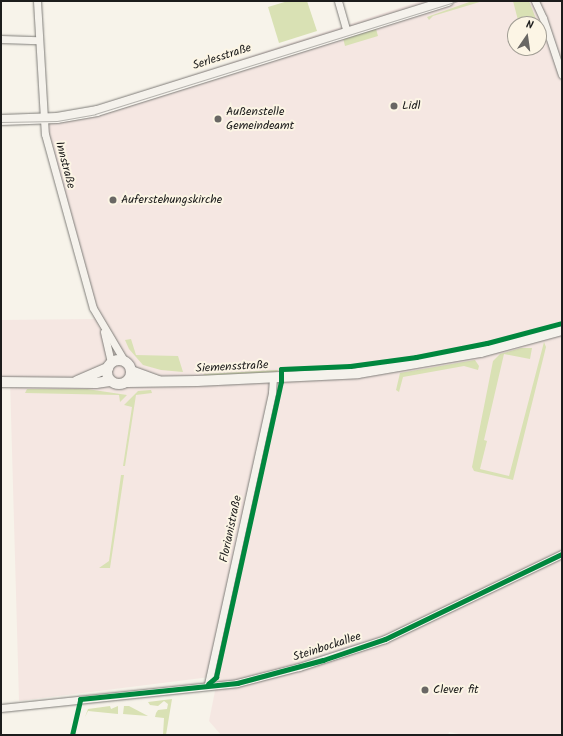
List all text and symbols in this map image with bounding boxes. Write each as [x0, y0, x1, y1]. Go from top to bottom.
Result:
north arrow [507, 16, 547, 56]
text: N [524, 16, 535, 35]
street label: Serlesstraße [191, 41, 253, 73]
place label: Lidl [402, 99, 420, 113]
marker: Lidl [389, 101, 399, 111]
place label: Außenstelle Gemeindeamt [226, 105, 294, 133]
marker: Außenstelle Gemeindeamt [213, 114, 223, 124]
street label: Innstraße [52, 140, 78, 190]
place label: Auferstehungskirche [121, 193, 222, 207]
marker: Auferstehungskirche [108, 195, 118, 205]
street label: Siemensstraße [195, 358, 269, 376]
street label: Florianistraße [217, 494, 245, 564]
street label: Steinbockallee [291, 629, 363, 665]
place label: Clever fit [433, 683, 479, 697]
marker: Clever fit [420, 685, 430, 695]

